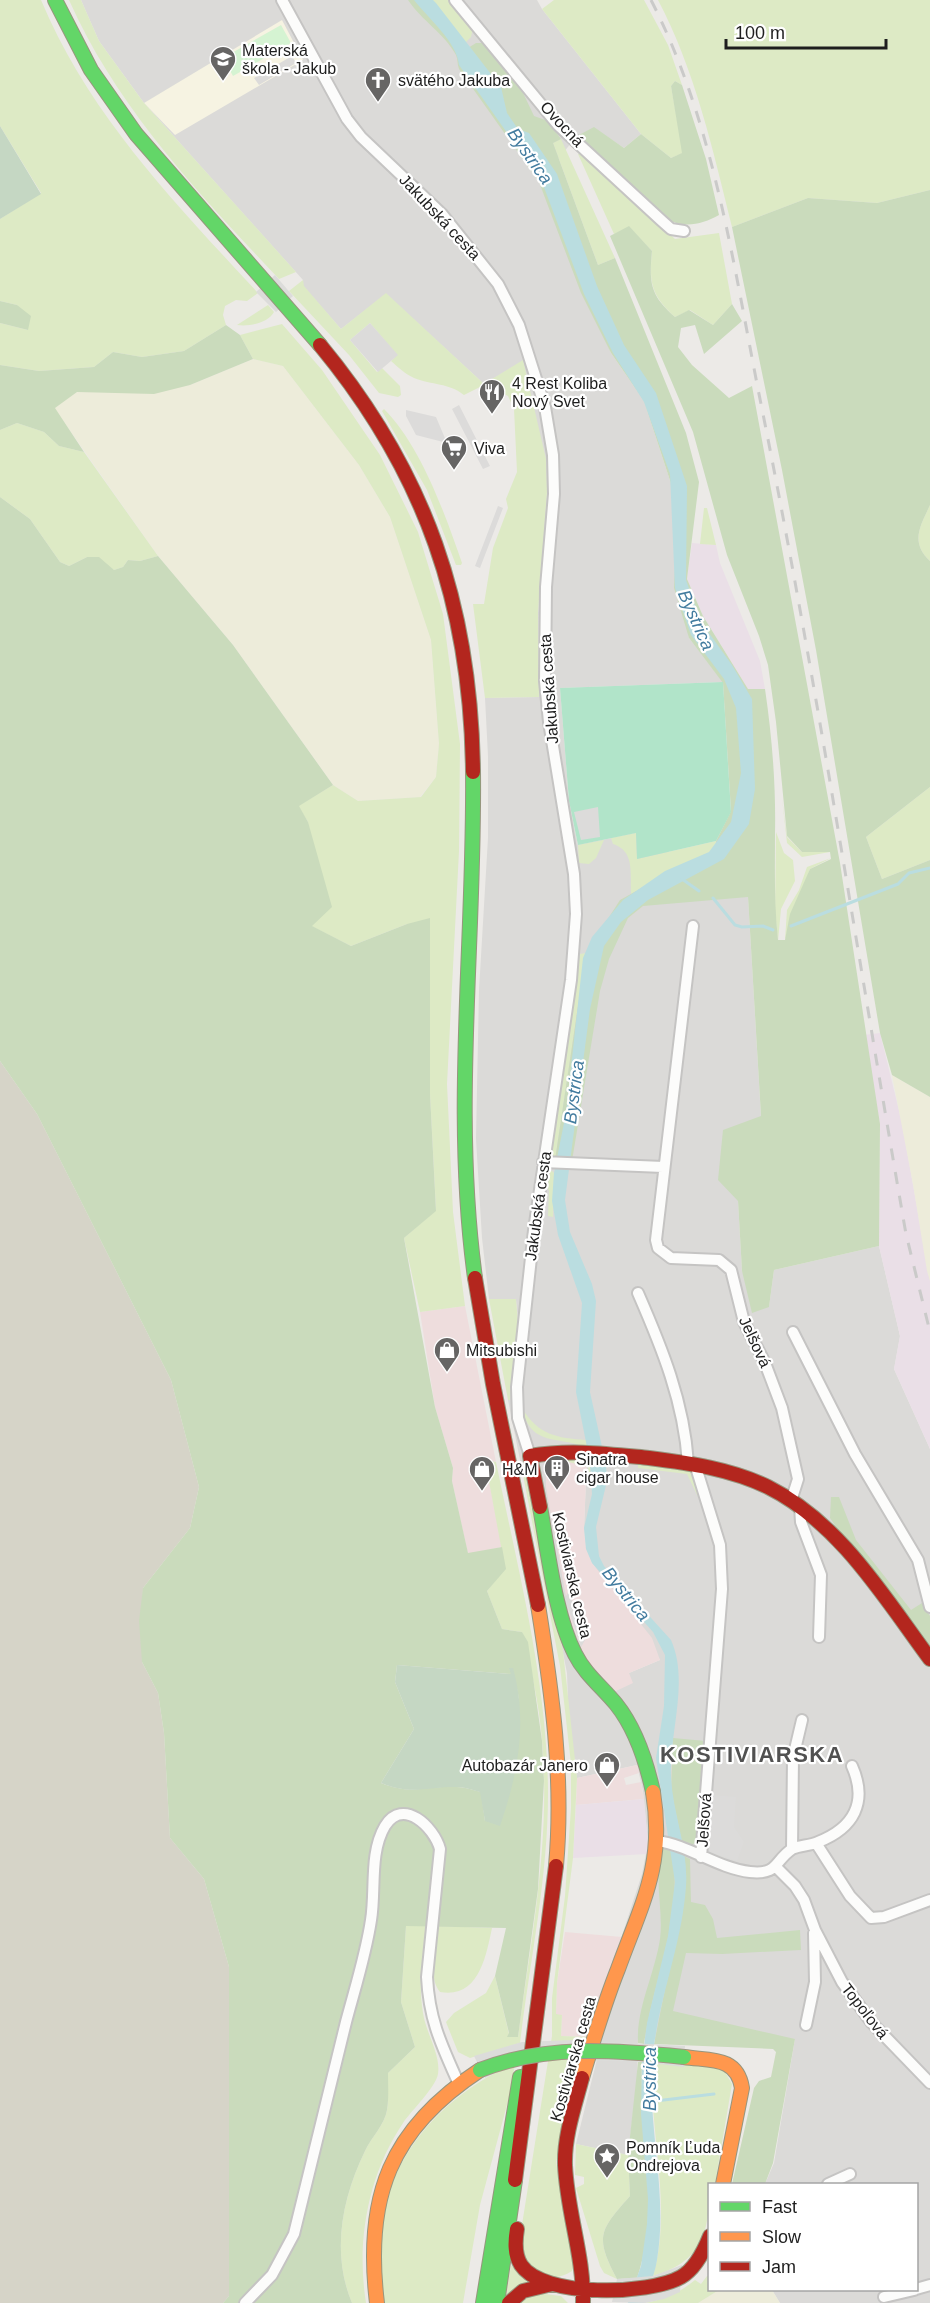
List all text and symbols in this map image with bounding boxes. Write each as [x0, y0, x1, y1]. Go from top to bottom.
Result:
scale bar [726, 12, 886, 50]
text: 100 m [735, 23, 785, 43]
place label: Materská škola - Jakub [242, 42, 336, 77]
school or university icon: Materská škola - Jakub [208, 44, 238, 82]
church icon: svätého Jakuba [363, 65, 393, 103]
place label: svätého Jakuba [398, 72, 510, 89]
street label: Ovocná [537, 98, 587, 150]
water label: Bystrica [503, 124, 557, 188]
street label: Jakubská cesta [396, 171, 484, 263]
place label: 4 Rest Koliba Nový Svet [512, 375, 607, 410]
restaurant icon: 4 Rest Koliba Nový Svet [477, 377, 507, 415]
supermarket icon: Viva [439, 433, 469, 471]
place label: Viva [474, 440, 505, 457]
water label: Bystrica [674, 587, 718, 653]
street label: Jakubská cesta [537, 633, 561, 745]
water label: Bystrica [560, 1059, 588, 1125]
street label: Jakubská cesta [522, 1150, 554, 1262]
street label: Jelšová [736, 1314, 774, 1370]
shop icon: Mitsubishi [432, 1335, 462, 1373]
place label: Mitsubishi [466, 1342, 537, 1359]
place label: Sinatra cigar house [576, 1451, 659, 1486]
building icon: Sinatra cigar house [542, 1453, 572, 1491]
shop icon: H&M [467, 1454, 497, 1492]
place label: H&M [502, 1461, 538, 1478]
street label: Kostiviarska cesta [549, 1510, 595, 1640]
water label: Bystrica [598, 1563, 654, 1625]
district label: KOSTIVIARSKA [660, 1742, 844, 1767]
shop icon: Autobazár Janero [592, 1750, 622, 1788]
place label: Autobazár Janero [462, 1757, 588, 1774]
street label: Jelšová [694, 1792, 714, 1848]
street label: Topoľová [838, 1980, 892, 2042]
street label: Kostiviarska cesta [547, 1995, 599, 2123]
water label: Bystrica [640, 2047, 660, 2111]
place label: Pomník Ľuda Ondrejova [626, 2139, 720, 2174]
place icon: Pomník Ľuda Ondrejova [592, 2141, 622, 2179]
legend [708, 2183, 918, 2291]
text: Fast [762, 2197, 797, 2217]
text: Slow [762, 2227, 802, 2247]
text: Jam [762, 2257, 796, 2277]

